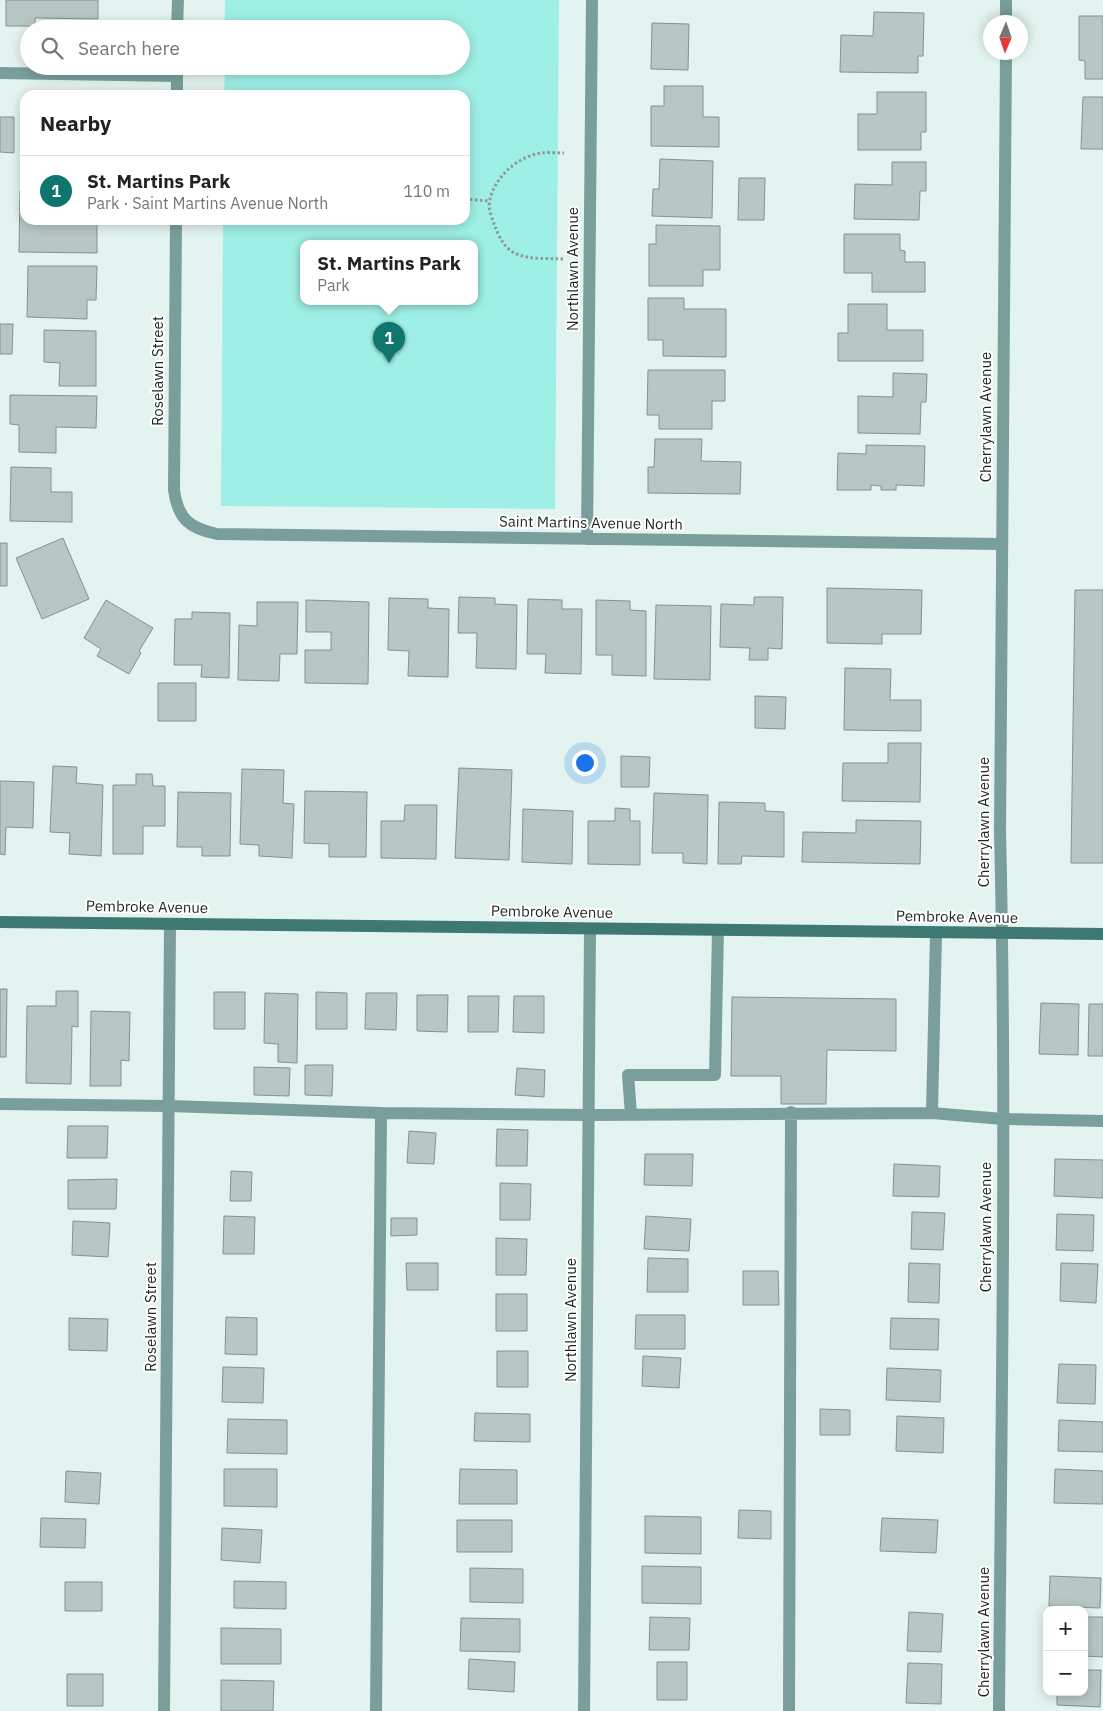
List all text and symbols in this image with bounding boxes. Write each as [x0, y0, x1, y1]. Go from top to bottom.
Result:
north arrow [983, 15, 1028, 60]
search box [20, 20, 470, 75]
icon: search [38, 34, 66, 62]
text: Search here [78, 36, 180, 60]
text: Nearby [40, 109, 111, 137]
text: St. Martins Park [87, 169, 230, 193]
text: 1 [51, 181, 61, 201]
text: 110 m [403, 181, 450, 201]
text: Park · Saint Martins Avenue North [87, 193, 328, 213]
street label: Northlawn Avenue [563, 207, 582, 331]
popup [300, 240, 478, 305]
text: St. Martins Park [317, 251, 461, 275]
text: Park [317, 275, 350, 295]
street label: Roselawn Street [148, 316, 167, 426]
pin: 1 [373, 322, 405, 363]
street label: Cherrylawn Avenue [976, 352, 995, 482]
street label: Saint Martins Avenue North [499, 511, 683, 534]
your location [572, 750, 598, 776]
street label: Cherrylawn Avenue [974, 757, 993, 887]
street label: Pembroke Avenue [86, 896, 208, 917]
street label: Pembroke Avenue [491, 901, 613, 922]
street label: Pembroke Avenue [896, 906, 1018, 927]
street label: Cherrylawn Avenue [976, 1162, 995, 1292]
street label: Northlawn Avenue [561, 1258, 580, 1382]
street label: Roselawn Street [141, 1262, 160, 1372]
street label: Cherrylawn Avenue [974, 1567, 993, 1697]
map controls [1043, 1606, 1088, 1696]
button: + [1043, 1606, 1088, 1651]
button: − [1043, 1651, 1088, 1696]

